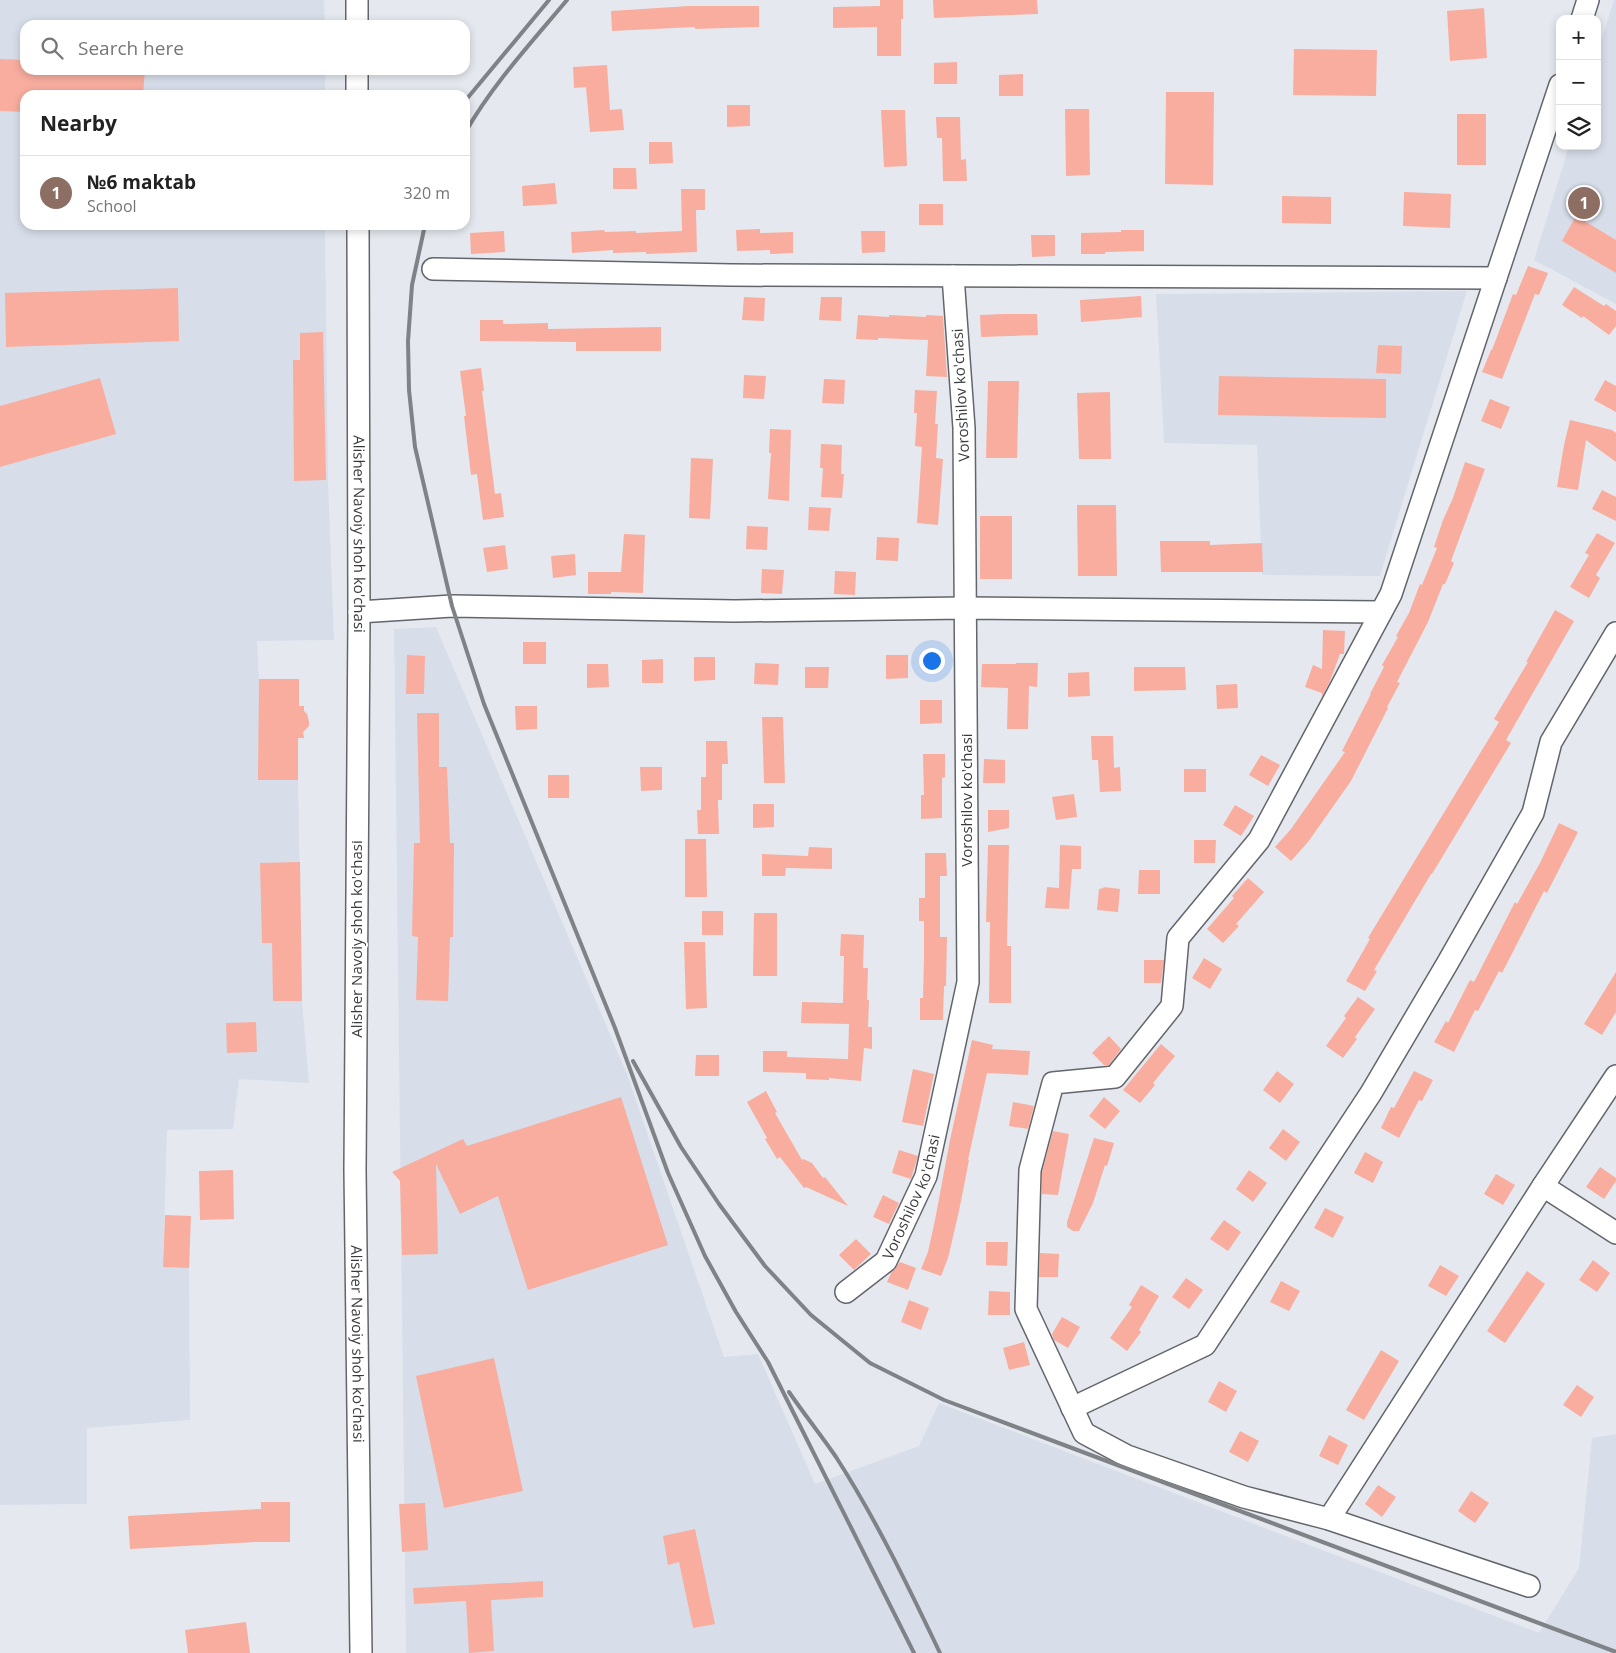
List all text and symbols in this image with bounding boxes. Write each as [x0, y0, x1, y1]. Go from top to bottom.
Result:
map controls [1556, 15, 1601, 150]
button: + [1556, 15, 1601, 60]
search box [20, 20, 470, 75]
icon: search [38, 34, 66, 62]
text: Search here [78, 35, 184, 61]
button: − [1556, 60, 1601, 105]
button: layers [1556, 105, 1601, 150]
text: Nearby [40, 109, 117, 137]
text: №6 maktab [87, 169, 196, 195]
text: 1 [51, 182, 61, 204]
text: 320 m [404, 182, 450, 204]
pin: 1 [1568, 184, 1600, 222]
text: School [87, 195, 137, 217]
street label: Voroshilov ko'chasi [947, 328, 973, 462]
street label: Alisher Navoiy shoh ko'chasi [350, 435, 370, 633]
your location [919, 648, 945, 674]
street label: Voroshilov ko'chasi [956, 733, 976, 867]
street label: Alisher Navoiy shoh ko'chasi [346, 840, 366, 1038]
street label: Voroshilov ko'chasi [877, 1132, 944, 1262]
street label: Alisher Navoiy shoh ko'chasi [347, 1245, 369, 1443]

